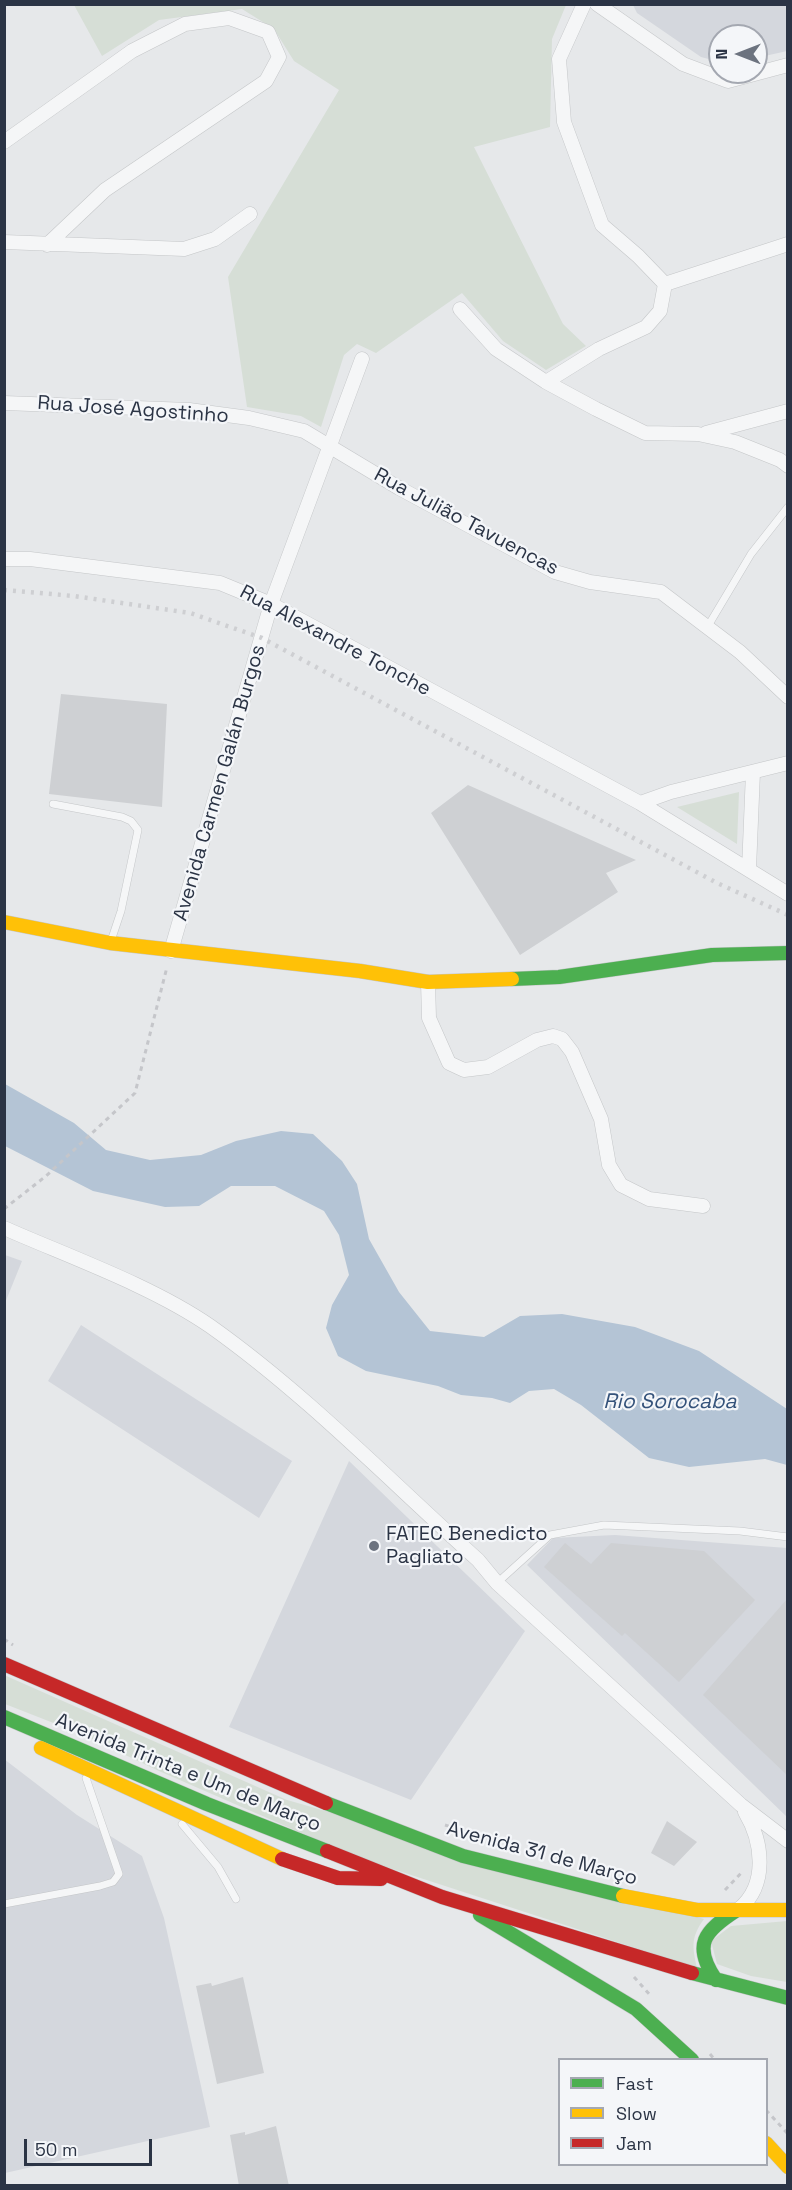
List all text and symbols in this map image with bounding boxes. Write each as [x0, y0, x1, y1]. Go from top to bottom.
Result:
north arrow [708, 24, 768, 84]
text: N [711, 49, 732, 59]
street label: Rua José Agostinho [36, 391, 230, 429]
street label: Rua Julião Tavuencas [370, 463, 562, 581]
street label: Rua Alexandre Tonche [235, 580, 435, 702]
street label: Avenida Carmen Galán Burgos [169, 642, 271, 924]
water label: Rio Sorocaba [603, 1389, 737, 1415]
place label: FATEC Benedicto Pagliato [386, 1523, 548, 1570]
marker: FATEC Benedicto Pagliato [367, 1539, 381, 1553]
street label: Avenida Trinta e Um de Março [52, 1709, 324, 1837]
street label: Avenida 31 de Março [444, 1817, 640, 1891]
legend [558, 2058, 768, 2166]
text: Fast [616, 2072, 653, 2095]
text: Slow [616, 2102, 657, 2125]
scale bar [27, 2127, 154, 2165]
text: Jam [616, 2132, 652, 2155]
text: 50 m [35, 2138, 77, 2161]

